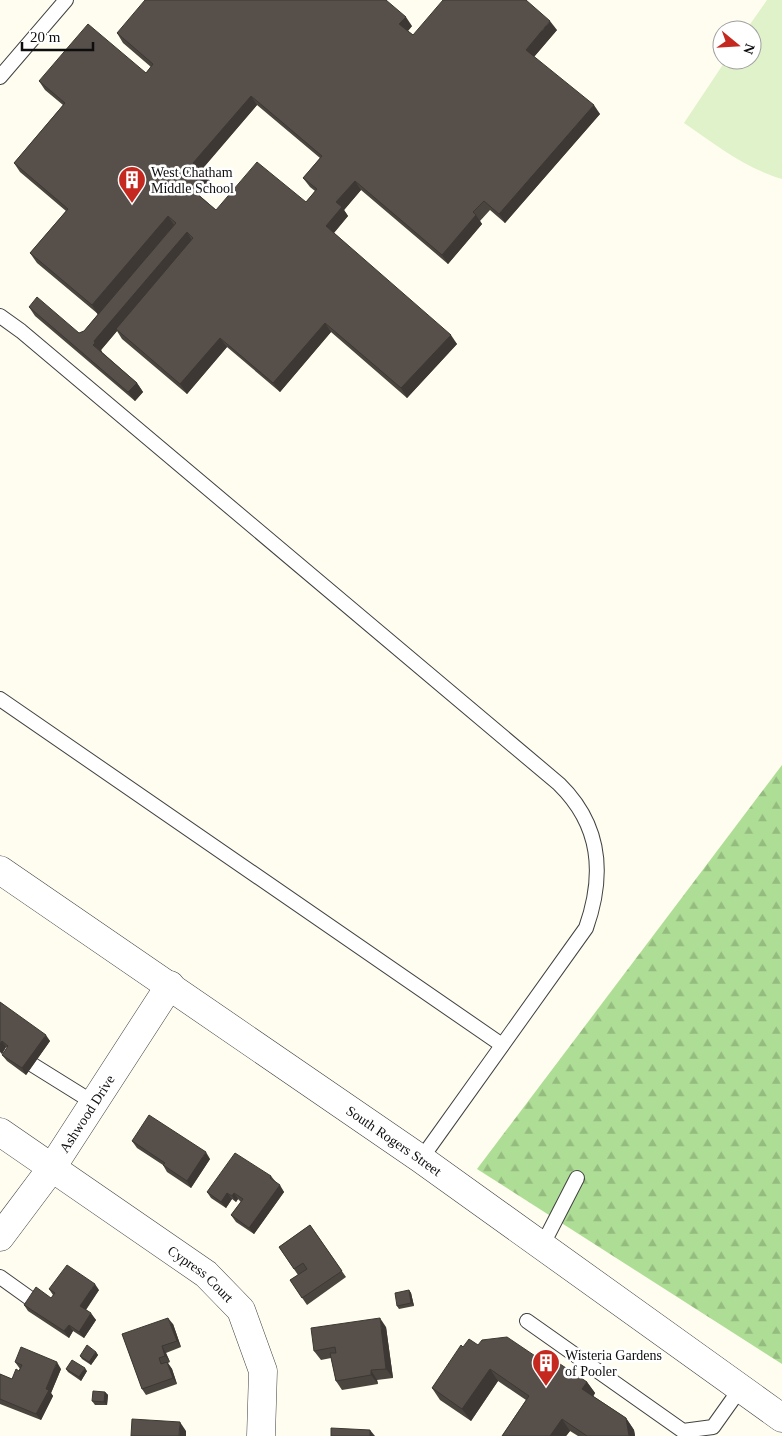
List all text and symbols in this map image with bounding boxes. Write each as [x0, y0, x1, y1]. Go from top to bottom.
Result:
scale bar [22, 20, 94, 52]
north arrow [712, 20, 762, 70]
text: 20 m [30, 29, 61, 45]
text: N [740, 42, 758, 56]
building icon: West Chatham Middle School [117, 165, 147, 204]
place label: West Chatham Middle School [151, 165, 234, 196]
street label: Ashwood Drive [56, 1072, 117, 1155]
street label: South Rogers Street [344, 1103, 444, 1179]
street label: Cypress Court [165, 1243, 237, 1305]
building icon: Wisteria Gardens of Pooler [531, 1348, 561, 1387]
place label: Wisteria Gardens of Pooler [565, 1348, 662, 1379]

